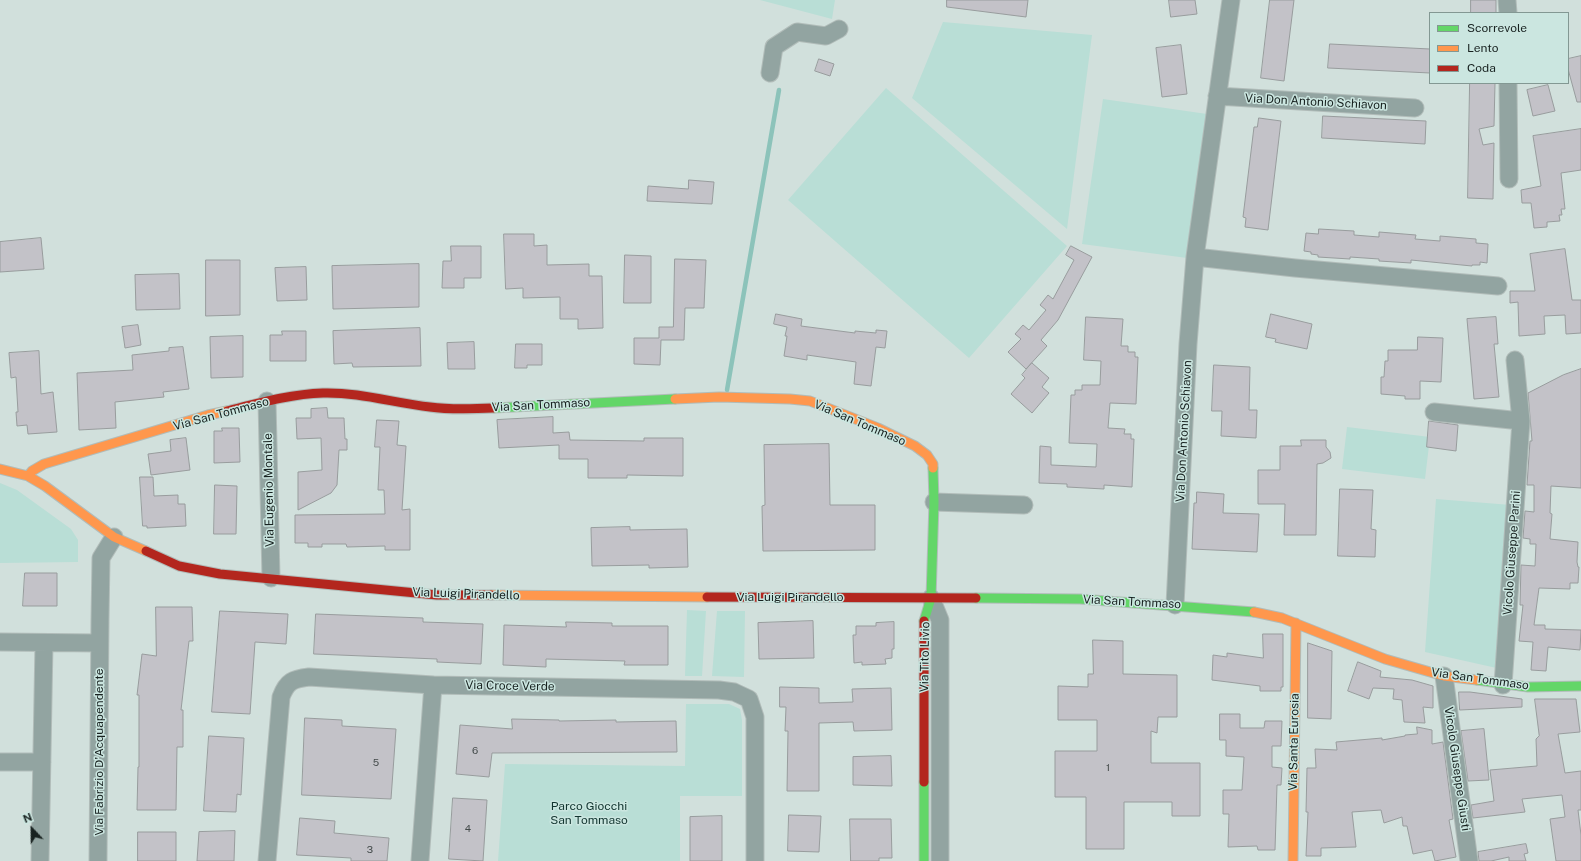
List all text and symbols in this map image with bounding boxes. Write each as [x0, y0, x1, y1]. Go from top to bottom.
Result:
legend [1429, 12, 1569, 84]
text: Scorrevole [1467, 21, 1527, 35]
text: Lento [1467, 41, 1498, 55]
text: Coda [1467, 61, 1496, 75]
street label: Via Don Antonio Schiavon [1245, 91, 1387, 113]
street label: Via Don Antonio Schiavon [1173, 360, 1195, 502]
street label: Via San Tommaso [172, 394, 270, 434]
street label: Via San Tommaso [492, 395, 590, 415]
street label: Via San Tommaso [812, 397, 908, 449]
street label: Via Eugenio Montale [261, 433, 277, 547]
street label: Vicolo Giuseppe Parini [1500, 490, 1524, 616]
street label: Via Luigi Pirandello [412, 585, 520, 603]
street label: Via Luigi Pirandello [736, 590, 844, 604]
street label: Via San Tommaso [1083, 592, 1181, 612]
street label: Via Tito Livio [917, 622, 933, 692]
street label: Via San Tommaso [1430, 665, 1530, 693]
street label: Via Fabrizio D'Acquapendente [92, 668, 106, 836]
street label: Via Croce Verde [465, 678, 555, 694]
street label: Via Santa Eurosia [1286, 693, 1302, 791]
street label: Vicolo Giuseppe Giusti [1441, 706, 1473, 832]
house number: 6 [472, 745, 478, 757]
house number: 5 [373, 757, 379, 769]
house number: 1 [1106, 762, 1110, 774]
park label: Parco Giocchi San Tommaso [550, 799, 628, 827]
north arrow [12, 809, 52, 849]
text: N [21, 811, 34, 825]
house number: 4 [465, 823, 471, 835]
house number: 3 [367, 844, 373, 856]

